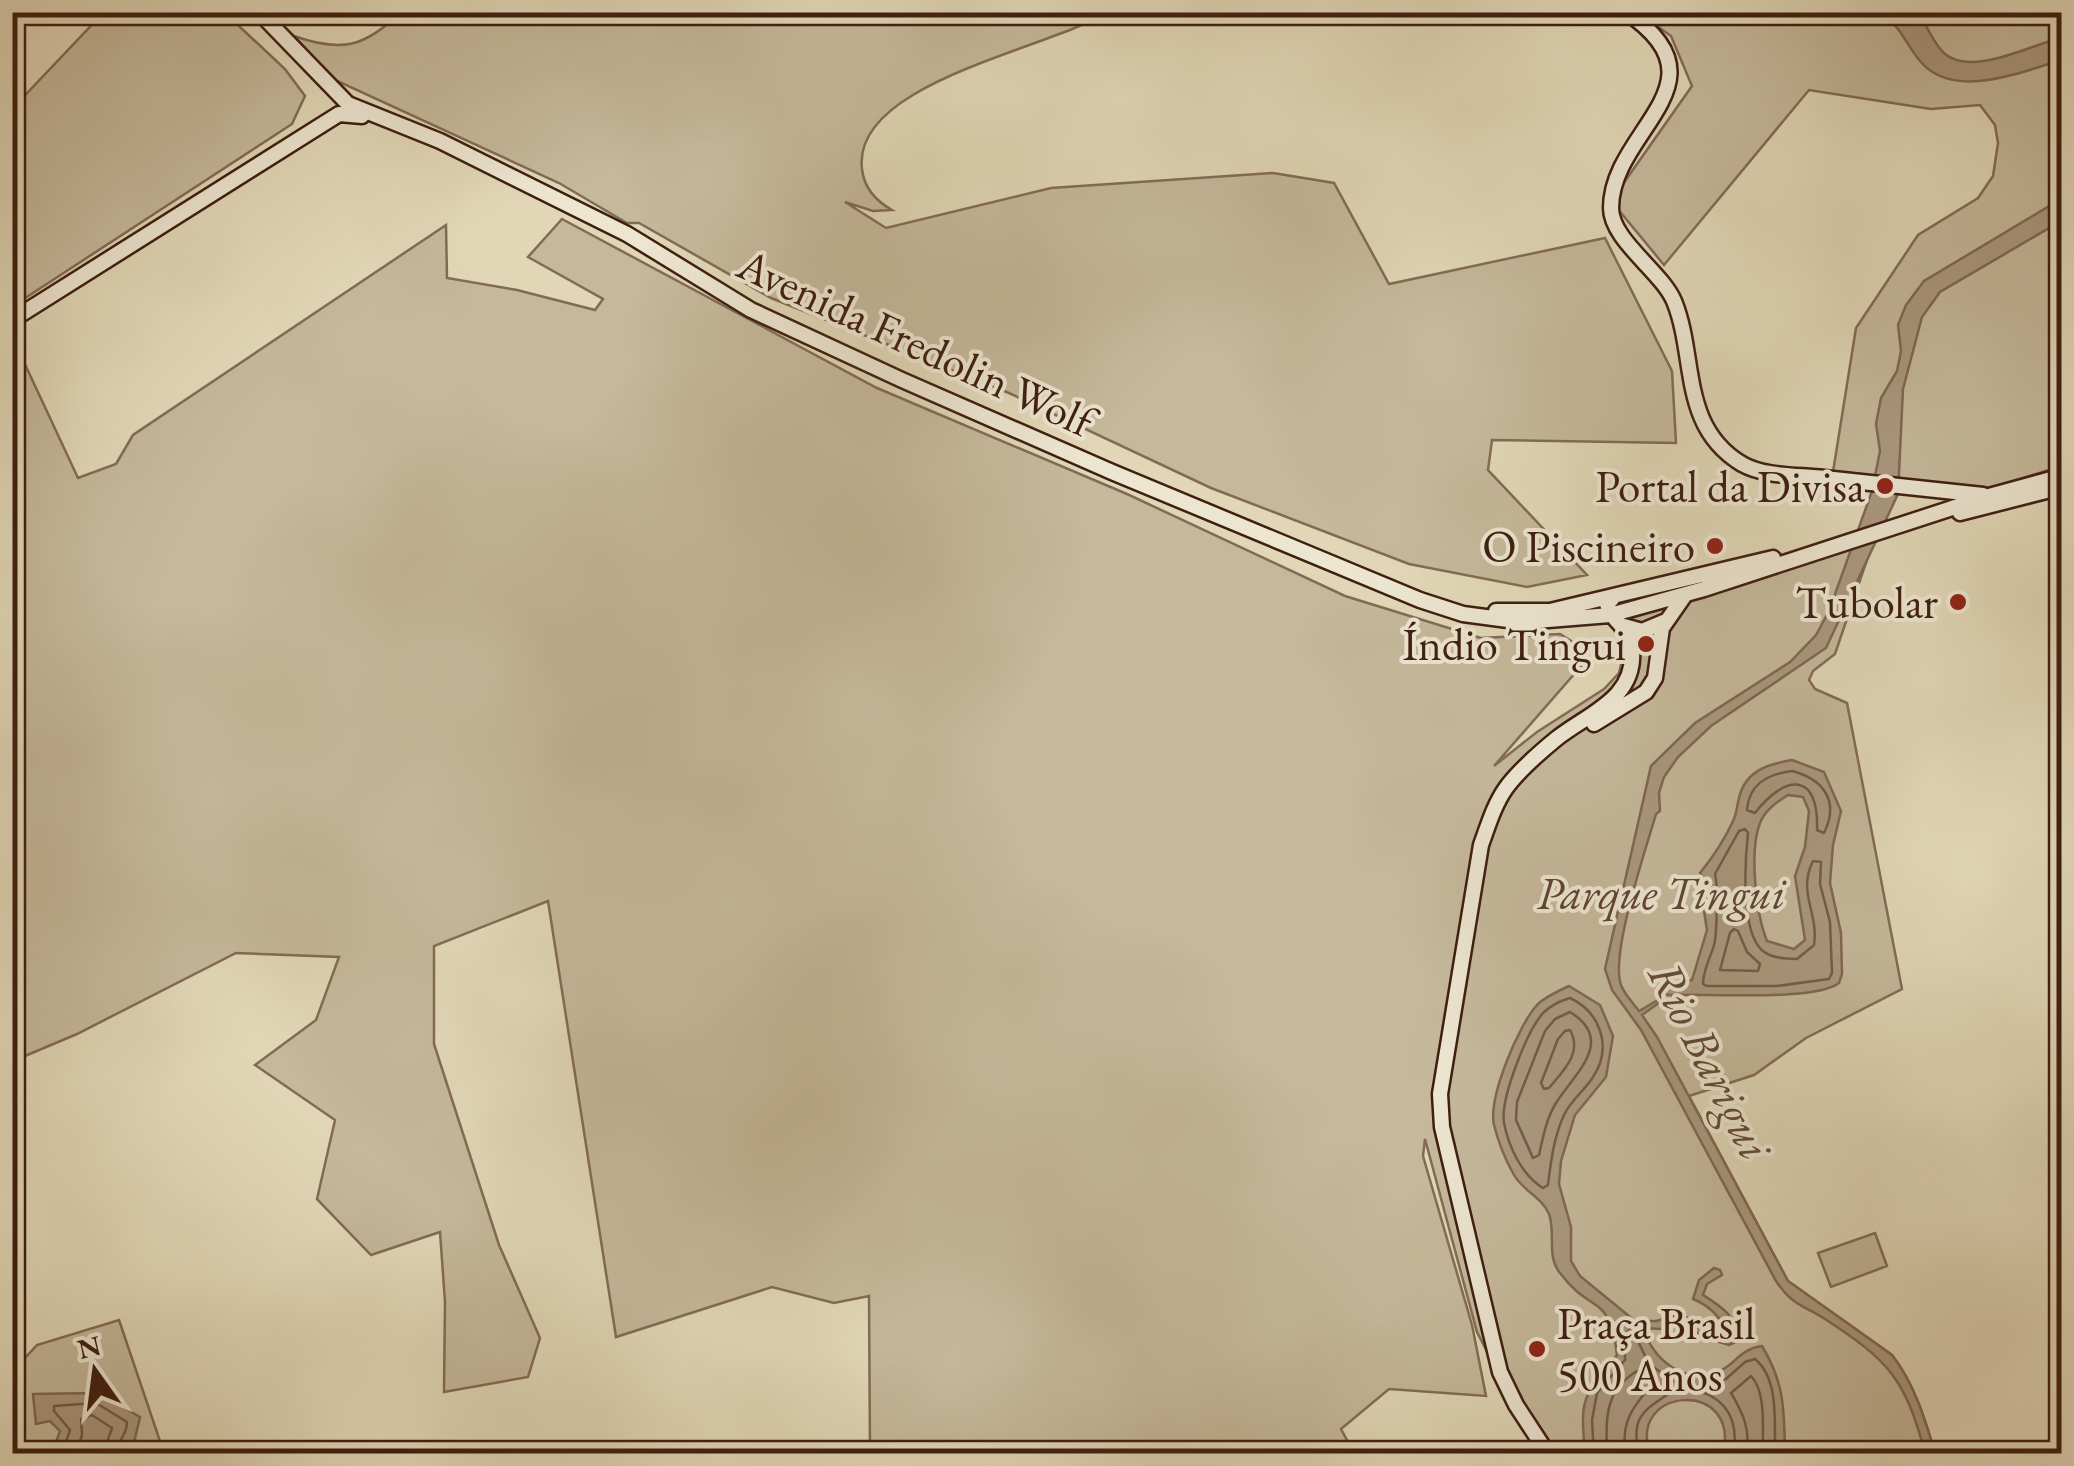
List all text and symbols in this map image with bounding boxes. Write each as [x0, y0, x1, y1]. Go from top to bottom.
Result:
street label: Avenida Fredolin Wolf [728, 234, 1108, 452]
place label: Portal da Divisa [1595, 457, 1865, 515]
marker: Portal da Divisa [1874, 475, 1896, 497]
place label: O Piscineiro [1482, 517, 1695, 575]
marker: O Piscineiro [1704, 535, 1726, 557]
place label: Tubolar [1796, 573, 1938, 631]
marker: Tubolar [1947, 591, 1969, 613]
place label: Índio Tingui [1403, 615, 1626, 673]
marker: Índio Tingui [1635, 633, 1657, 655]
park label: Parque Tingui [1537, 864, 1787, 922]
water label: Rio Barigui [1635, 950, 1788, 1171]
place label: Praça Brasil 500 Anos [1557, 1294, 1755, 1404]
north arrow [45, 1321, 145, 1421]
text: N [74, 1326, 105, 1367]
marker: Praça Brasil 500 Anos [1526, 1338, 1548, 1360]

